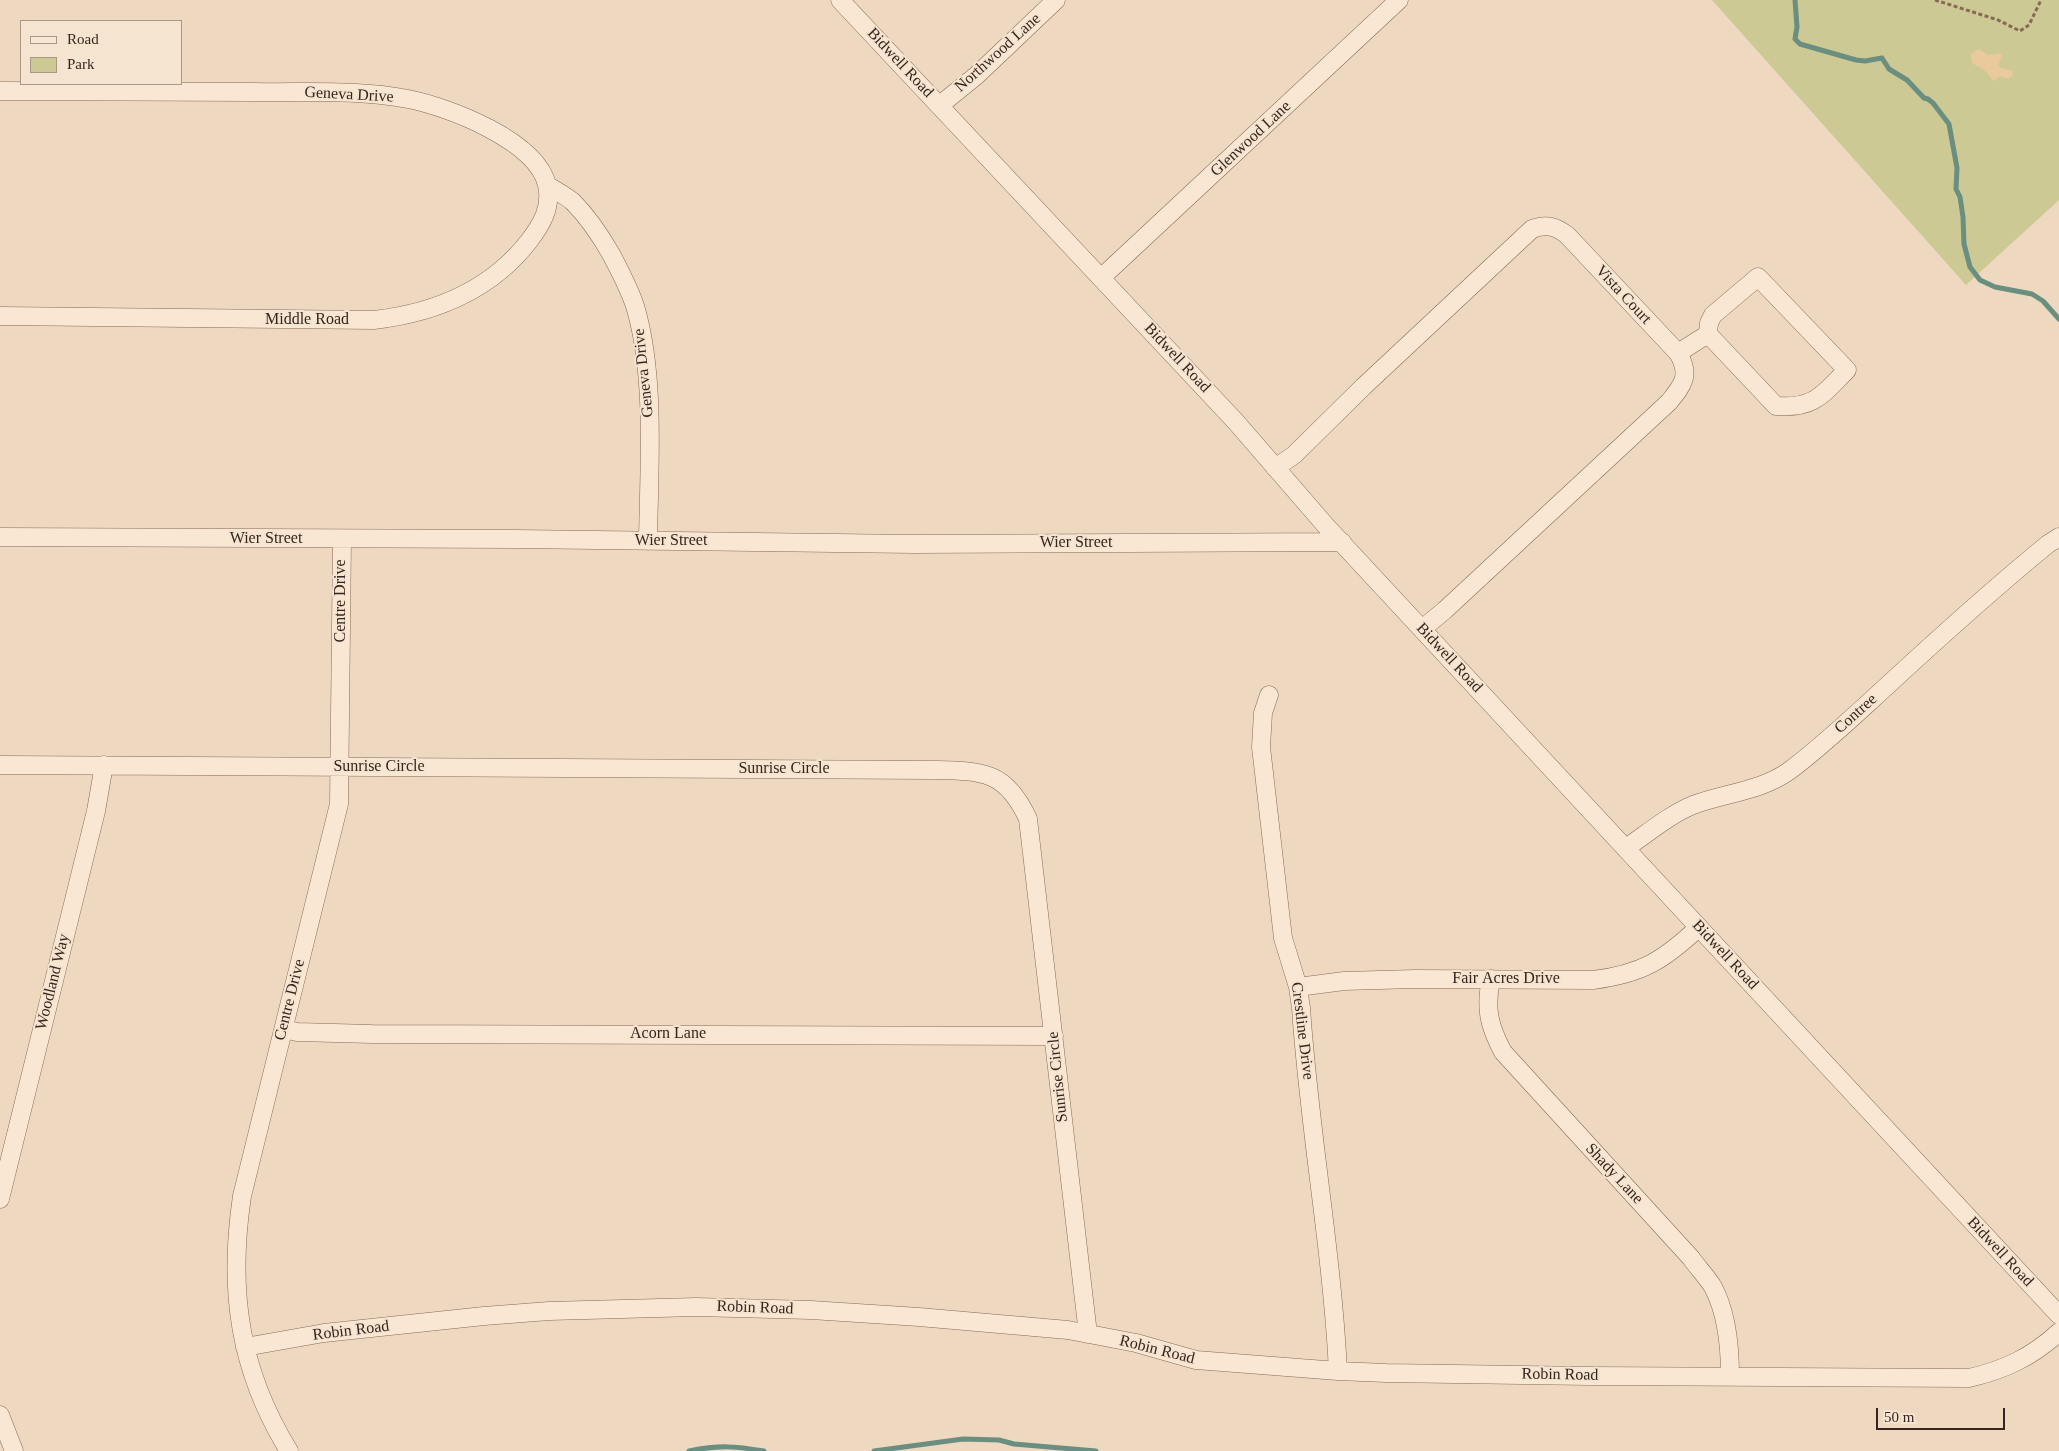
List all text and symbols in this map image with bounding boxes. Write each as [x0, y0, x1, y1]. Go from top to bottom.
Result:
street label: Northwood Lane [951, 9, 1045, 97]
legend [20, 20, 182, 85]
street label: Bidwell Road [863, 24, 937, 102]
text: Road [67, 31, 99, 47]
text: Park [67, 56, 95, 72]
street label: Geneva Drive [304, 83, 394, 107]
street label: Glenwood Lane [1207, 97, 1295, 181]
street label: Vista Court [1591, 262, 1655, 328]
street label: Middle Road [265, 310, 349, 330]
street label: Bidwell Road [1140, 319, 1214, 397]
street label: Geneva Drive [630, 328, 658, 418]
street label: Wier Street [230, 529, 302, 549]
street label: Wier Street [635, 531, 707, 551]
street label: Wier Street [1040, 533, 1112, 553]
street label: Centre Drive [331, 559, 351, 643]
street label: Bidwell Road [1412, 619, 1486, 697]
street label: Contree [1831, 690, 1881, 738]
street label: Sunrise Circle [333, 757, 425, 777]
street label: Sunrise Circle [738, 759, 830, 779]
street label: Bidwell Road [1688, 916, 1762, 994]
street label: Woodland Way [32, 932, 74, 1032]
street label: Centre Drive [271, 957, 309, 1043]
street label: Fair Acres Drive [1452, 969, 1560, 989]
street label: Crestline Drive [1286, 981, 1318, 1081]
street label: Acorn Lane [630, 1024, 706, 1044]
street label: Sunrise Circle [1044, 1031, 1072, 1123]
street label: Shady Lane [1581, 1140, 1647, 1208]
street label: Bidwell Road [1963, 1213, 2037, 1291]
street label: Robin Road [716, 1297, 794, 1319]
street label: Robin Road [312, 1317, 390, 1345]
street label: Robin Road [1117, 1331, 1197, 1369]
street label: Robin Road [1521, 1365, 1599, 1385]
scale bar [1879, 1398, 2008, 1430]
text: 50 m [1884, 1409, 1914, 1425]

